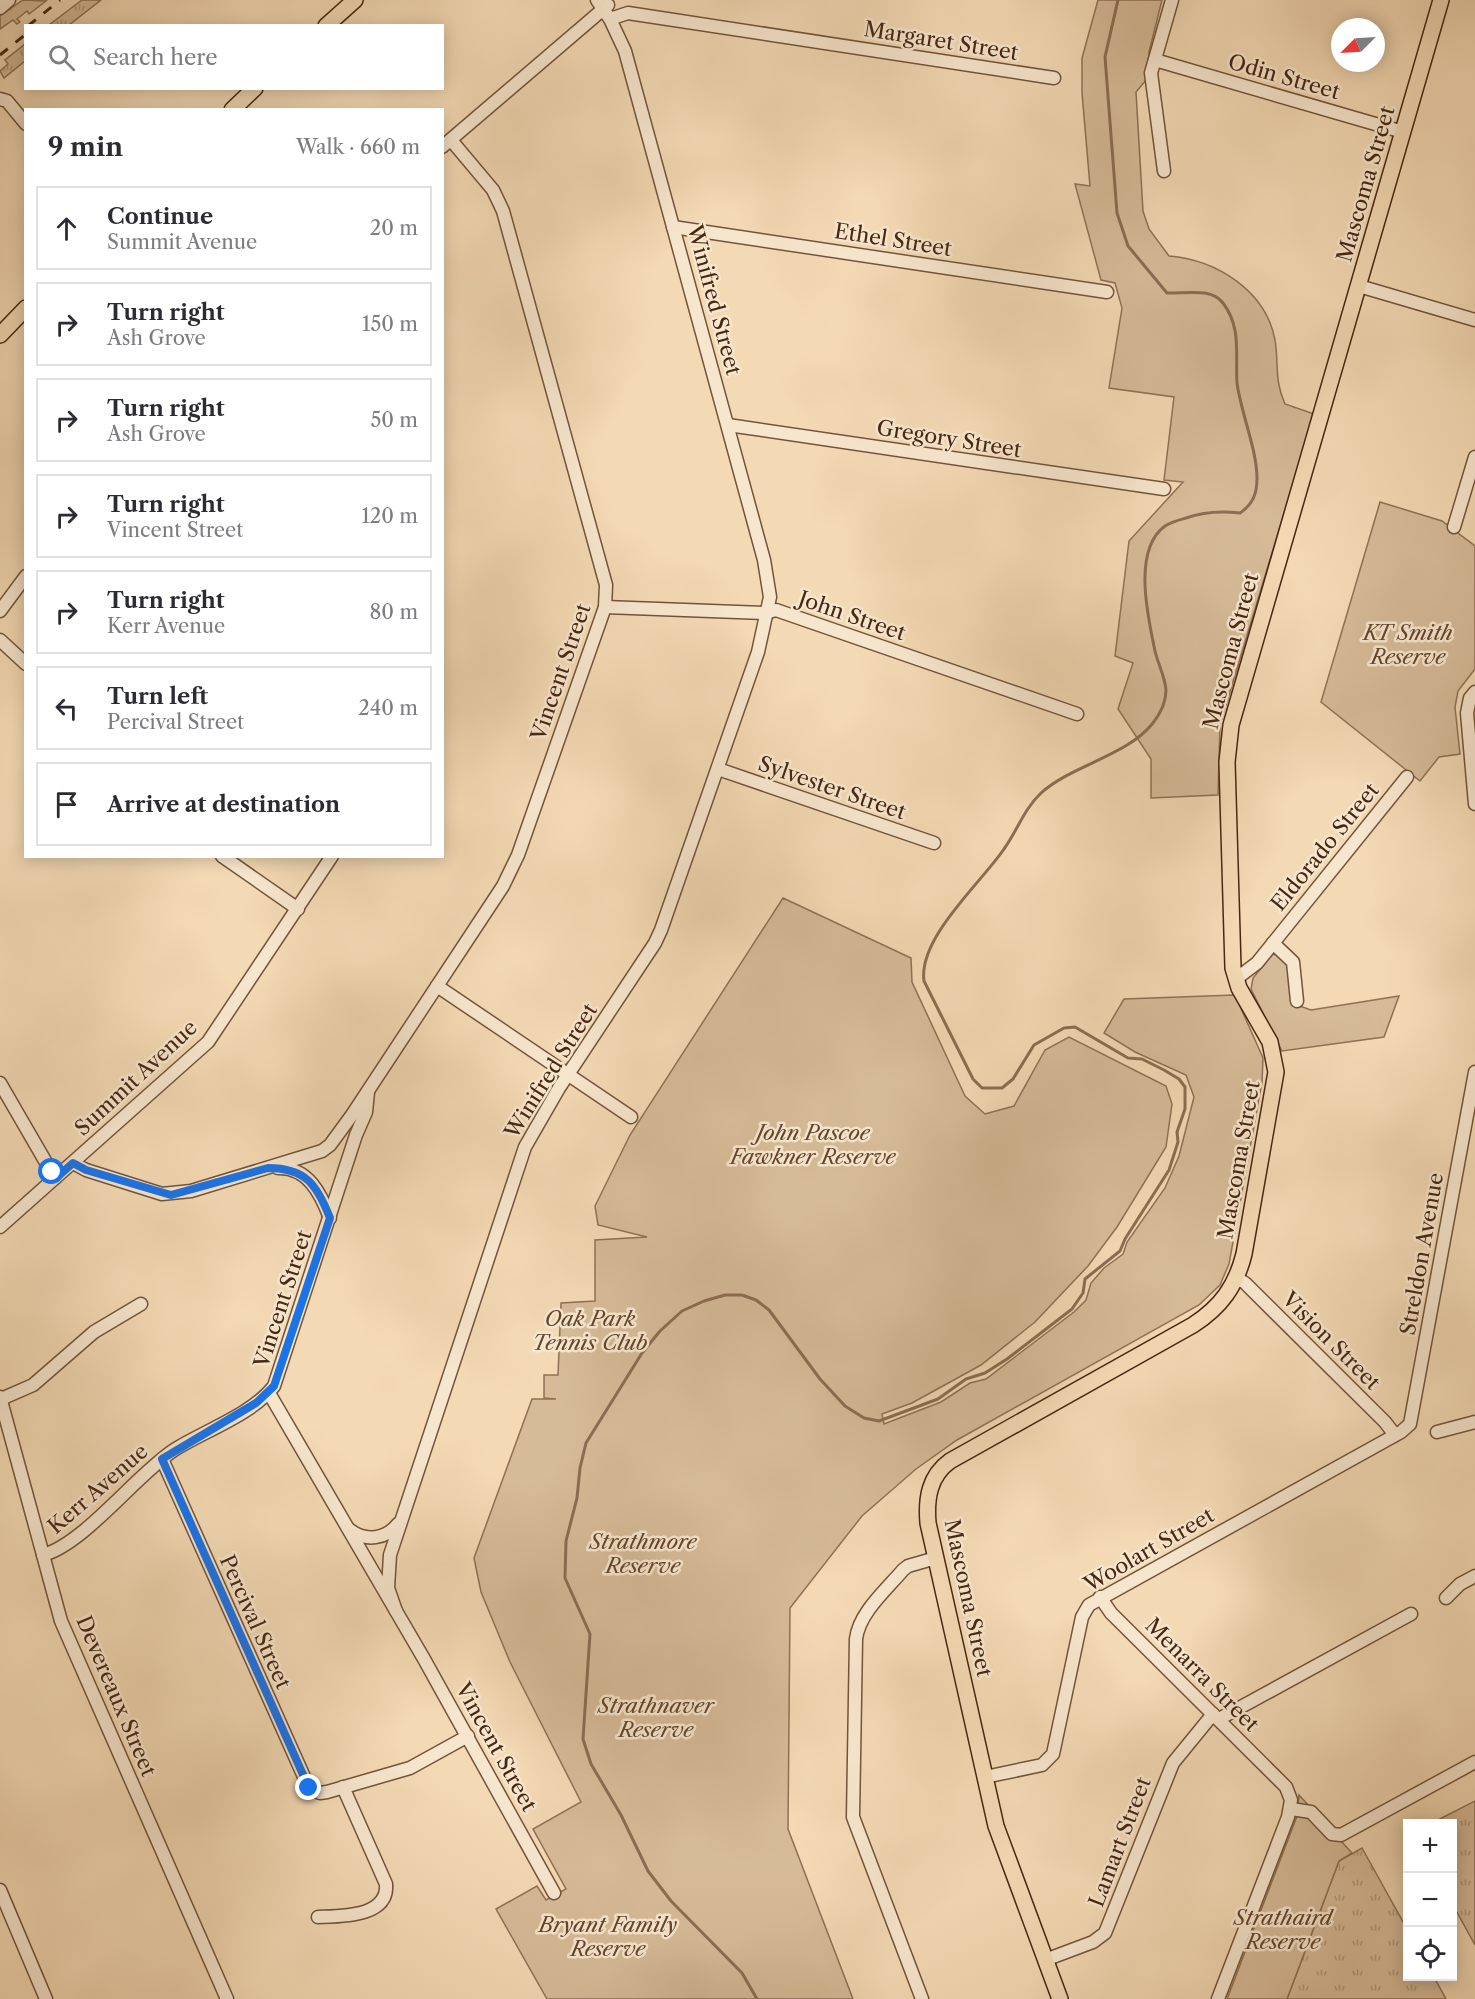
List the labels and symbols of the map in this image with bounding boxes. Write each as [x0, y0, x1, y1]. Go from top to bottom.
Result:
street label: Margaret Street [862, 16, 1021, 65]
north arrow [1331, 18, 1385, 72]
street label: Odin Street [1225, 49, 1343, 105]
street label: Mascoma Street [1331, 103, 1400, 265]
street label: Ethel Street [833, 218, 954, 261]
street label: Winifred Street [682, 221, 747, 378]
street label: Gregory Street [875, 415, 1024, 462]
street label: Mascoma Street [1198, 569, 1264, 732]
street label: John Street [793, 585, 909, 646]
street label: Vincent Street [525, 600, 596, 745]
park label: KT Smith Reserve [1361, 620, 1453, 669]
street label: Sylvester Street [755, 751, 910, 825]
street label: Eldorado Street [1266, 777, 1384, 916]
street label: Winifred Street [498, 998, 602, 1144]
street label: Summit Avenue [69, 1015, 202, 1141]
street label: Mascoma Street [1212, 1078, 1265, 1241]
park label: John Pascoe Fawkner Reserve [728, 1120, 897, 1169]
route start [38, 1158, 64, 1184]
street label: Streldon Avenue [1395, 1171, 1448, 1337]
street label: Vincent Street [248, 1226, 317, 1372]
street label: Vision Street [1276, 1286, 1386, 1395]
park label: Oak Park Tennis Club [532, 1306, 648, 1355]
street label: Kerr Avenue [43, 1438, 153, 1539]
street label: Woolart Street [1079, 1502, 1219, 1597]
street label: Mascoma Street [940, 1517, 998, 1680]
park label: Strathmore Reserve [587, 1529, 697, 1578]
street label: Percival Street [215, 1551, 296, 1693]
street label: Devereaux Street [71, 1612, 162, 1781]
street label: Menarra Street [1140, 1613, 1265, 1737]
street label: Vincent Street [450, 1677, 542, 1816]
park label: Strathnaver Reserve [596, 1693, 715, 1742]
street label: Lamart Street [1083, 1773, 1156, 1910]
route end [295, 1774, 321, 1800]
park label: Strathaird Reserve [1232, 1905, 1335, 1954]
park label: Bryant Family Reserve [537, 1912, 678, 1961]

